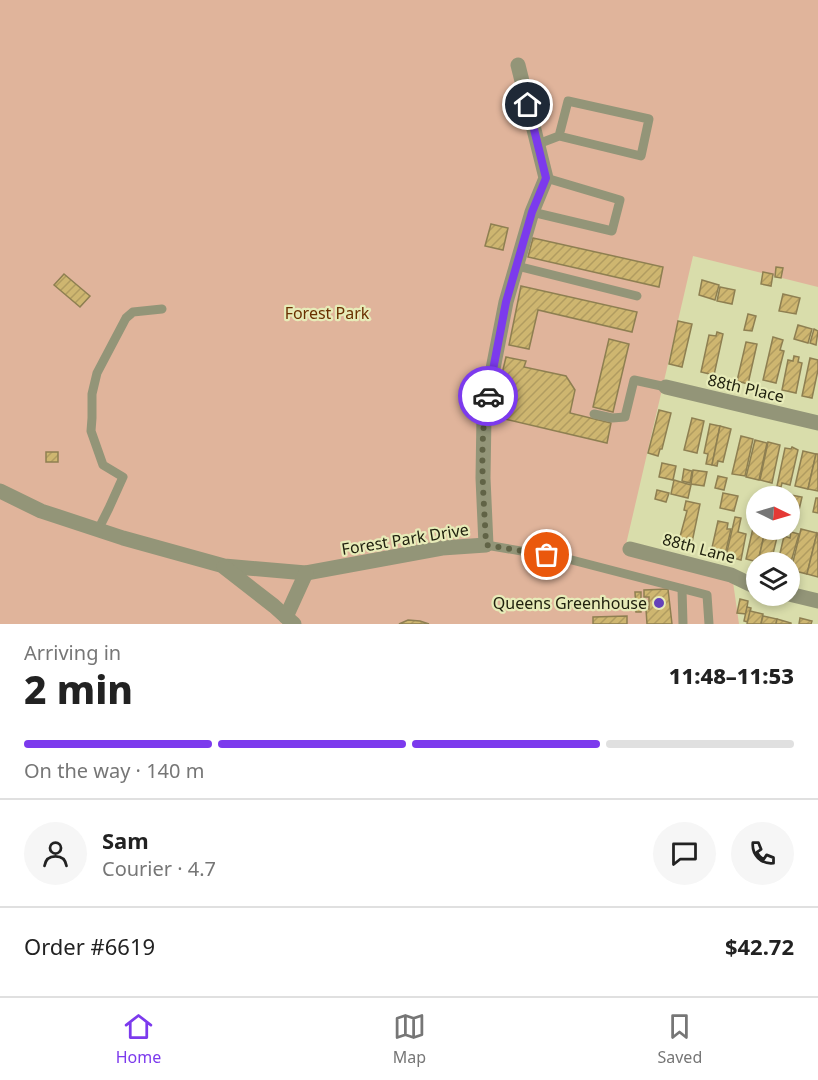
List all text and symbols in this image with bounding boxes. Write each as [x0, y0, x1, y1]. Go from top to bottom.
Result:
pin [502, 79, 553, 130]
icon: home [511, 88, 544, 121]
park label: Forest Park [285, 302, 370, 324]
courier [458, 366, 518, 426]
street label: 88th Place [706, 369, 786, 407]
icon: car [472, 380, 505, 413]
north arrow [746, 486, 800, 540]
map controls [746, 486, 800, 606]
street label: Forest Park Drive [340, 518, 470, 560]
street label: 88th Lane [660, 528, 738, 568]
pin [521, 529, 572, 580]
icon: bag [530, 538, 563, 571]
button: layers [746, 552, 800, 606]
place label: Queens Greenhouse [493, 592, 647, 614]
marker: Queens Greenhouse [652, 596, 666, 610]
text: Arriving in [24, 639, 121, 666]
text: 11:48–11:53 [669, 660, 794, 690]
text: 2 min [24, 662, 133, 715]
text: On the way · 140 m [24, 757, 204, 784]
button: person [24, 822, 87, 885]
button: chat [653, 822, 716, 885]
button: phone [731, 822, 794, 885]
text: Sam [102, 825, 149, 855]
text: Courier · 4.7 [102, 855, 216, 882]
text: Order #6619 [24, 931, 155, 961]
text: $42.72 [725, 931, 794, 961]
tab: Home [116, 1010, 161, 1068]
tab: Map [393, 1010, 426, 1068]
tab: Saved [657, 1010, 702, 1068]

